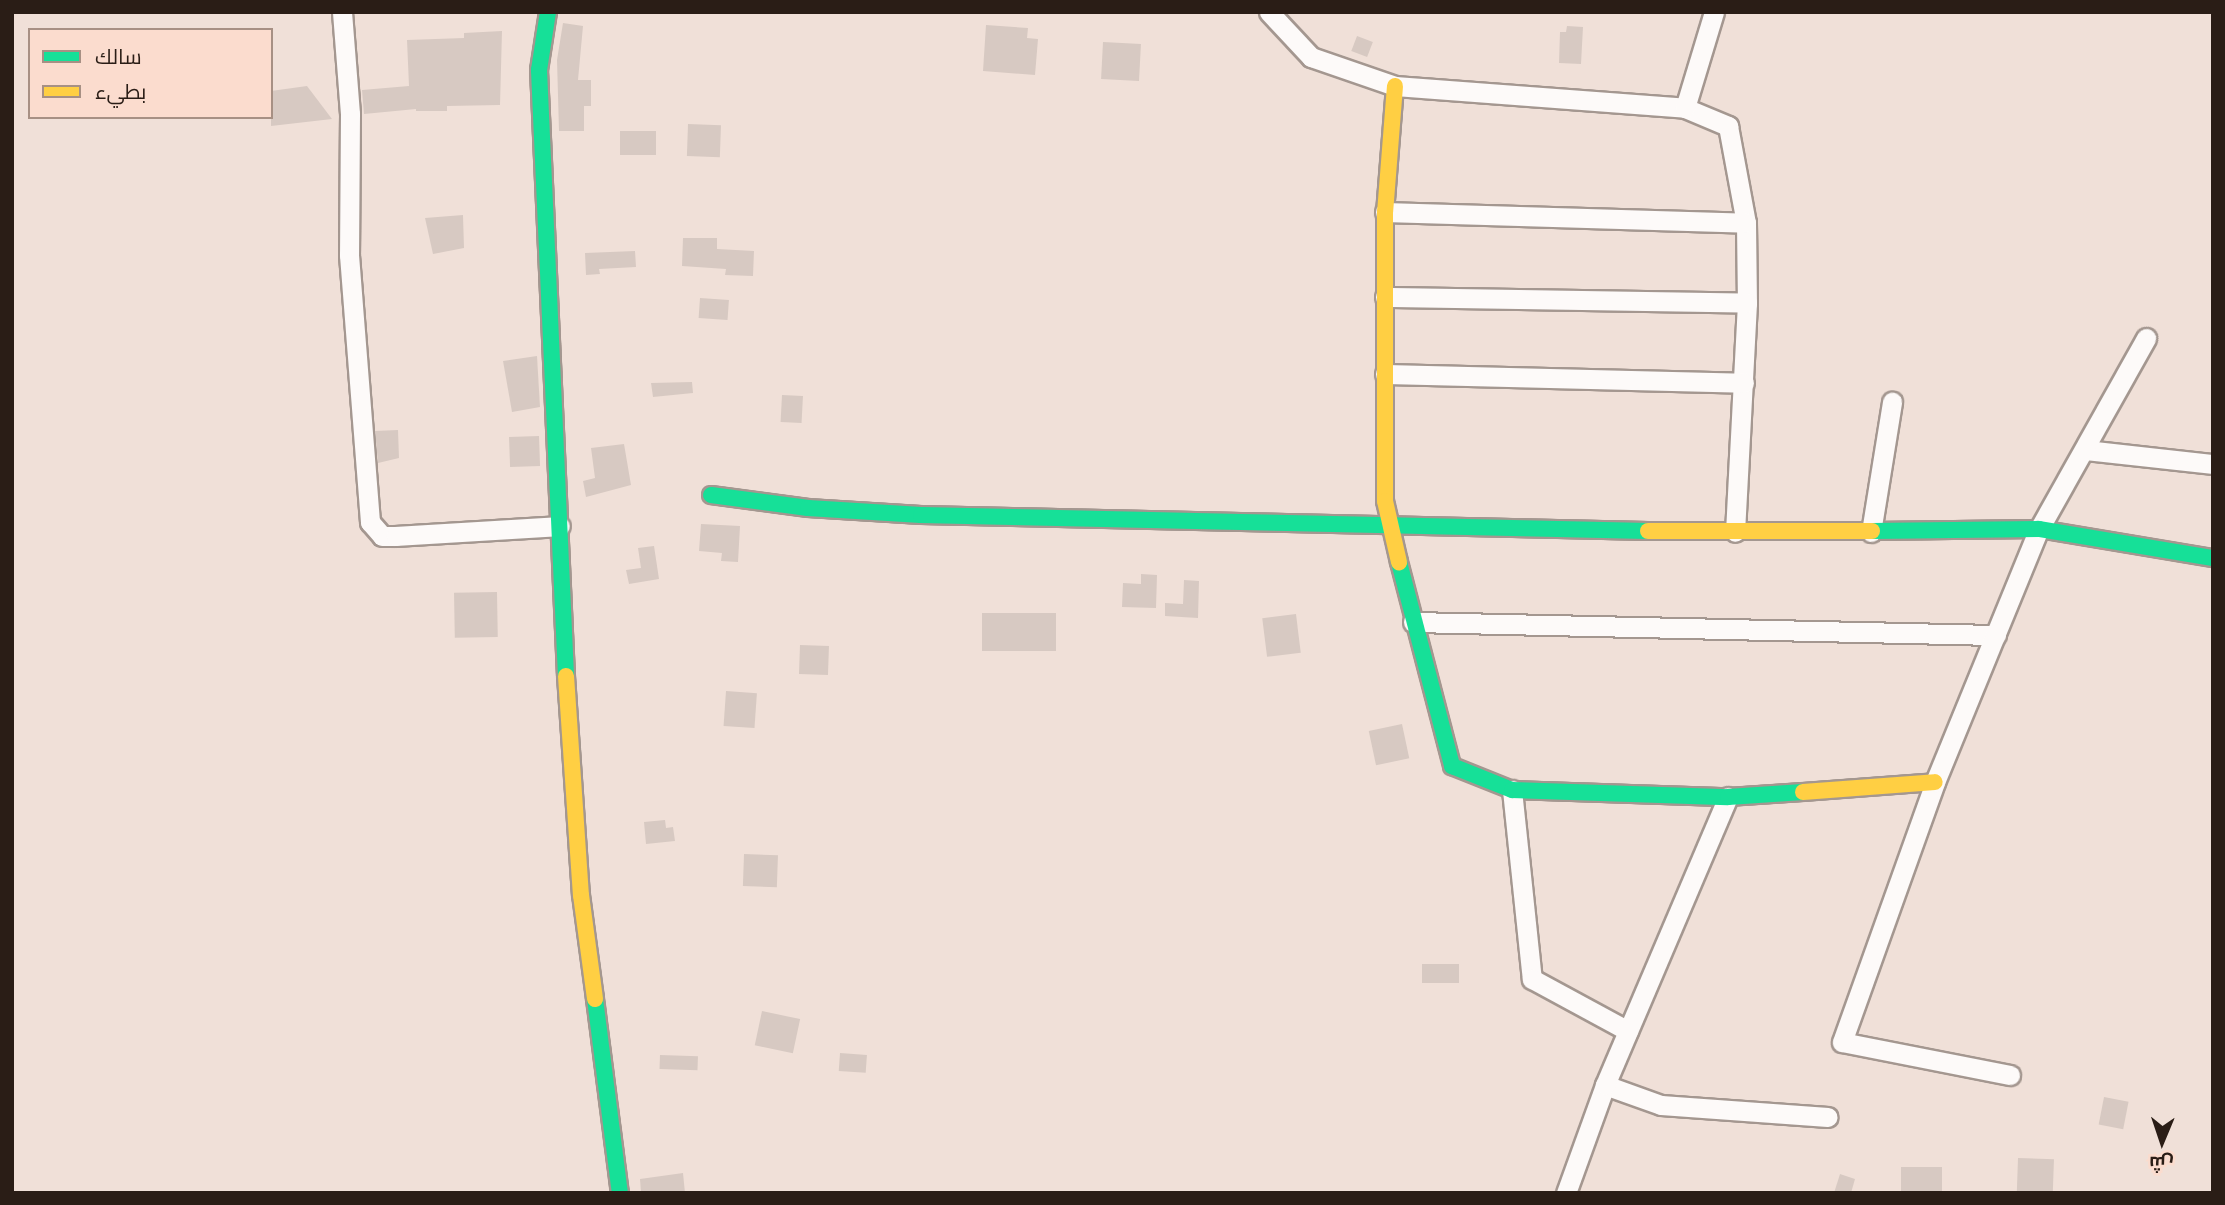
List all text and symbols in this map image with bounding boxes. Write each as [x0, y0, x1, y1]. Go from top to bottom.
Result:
legend [28, 28, 273, 119]
text: سالك [95, 44, 142, 69]
text: بطيء [95, 79, 146, 104]
north arrow [2127, 1107, 2197, 1177]
text: ش [2149, 1152, 2174, 1175]

